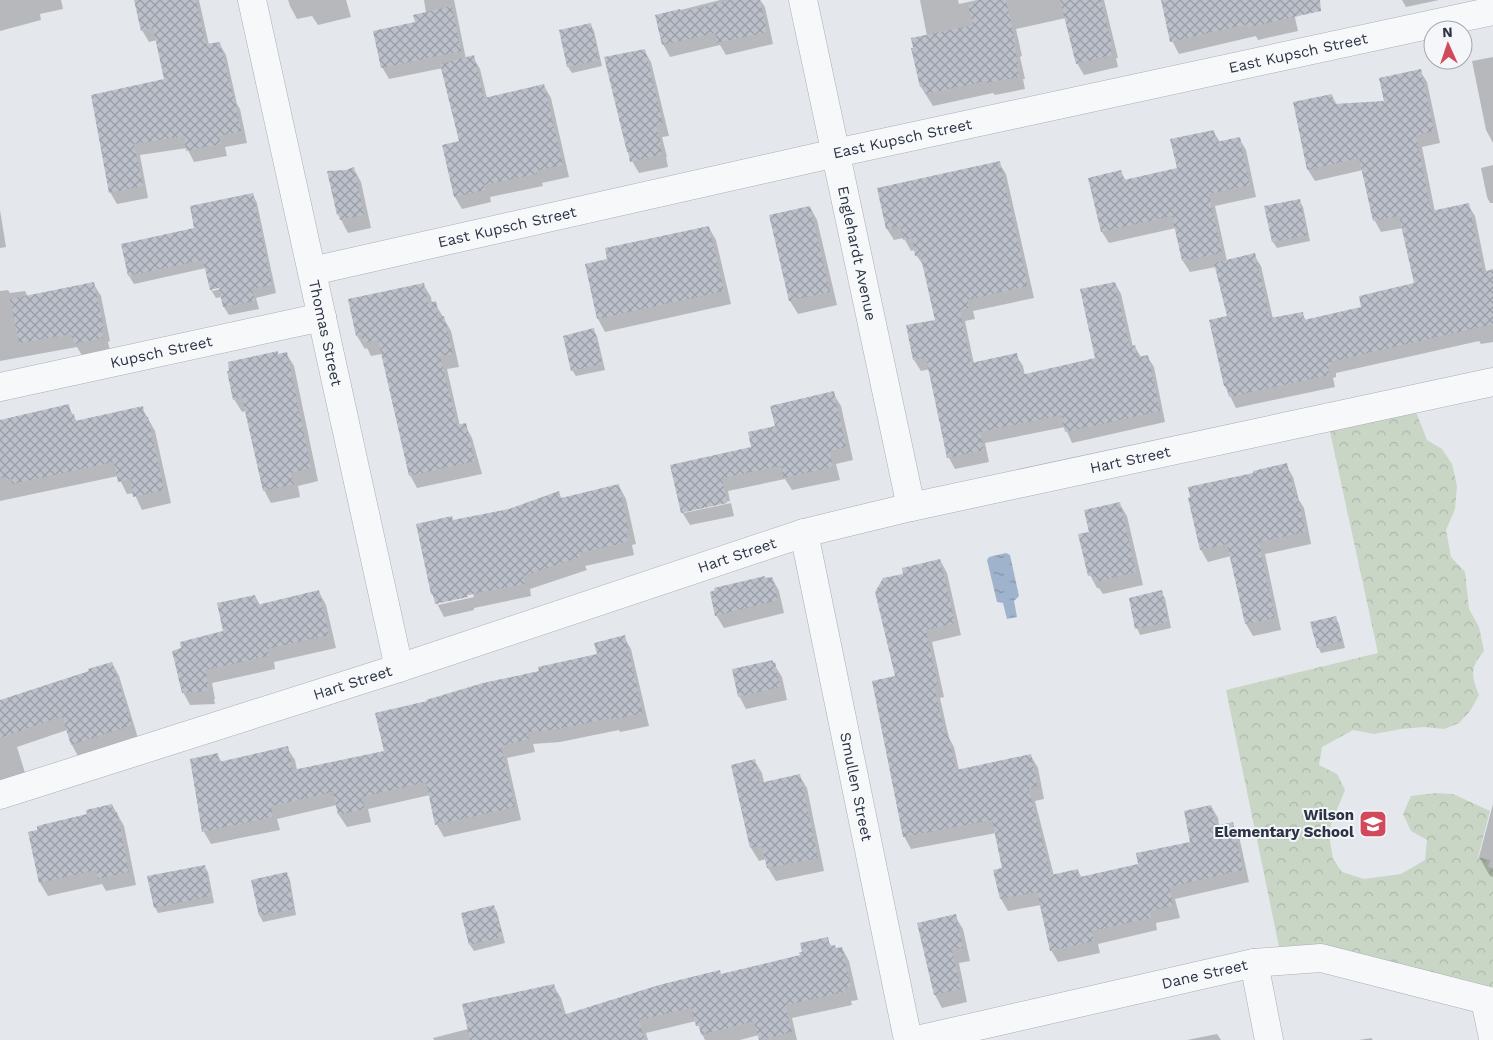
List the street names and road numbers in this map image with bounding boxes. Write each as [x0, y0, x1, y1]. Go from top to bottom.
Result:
street label: East Kupsch Street [1227, 29, 1370, 77]
street label: East Kupsch Street [831, 115, 974, 162]
street label: Englehardt Avenue [834, 184, 880, 322]
street label: East Kupsch Street [436, 203, 579, 251]
street label: Thomas Street [305, 278, 346, 388]
street label: Kupsch Street [108, 332, 215, 372]
street label: Hart Street [1088, 442, 1173, 477]
street label: Hart Street [695, 534, 779, 577]
street label: Hart Street [311, 662, 395, 704]
street label: Smullen Street [836, 731, 876, 843]
street label: Dane Street [1160, 956, 1250, 993]

